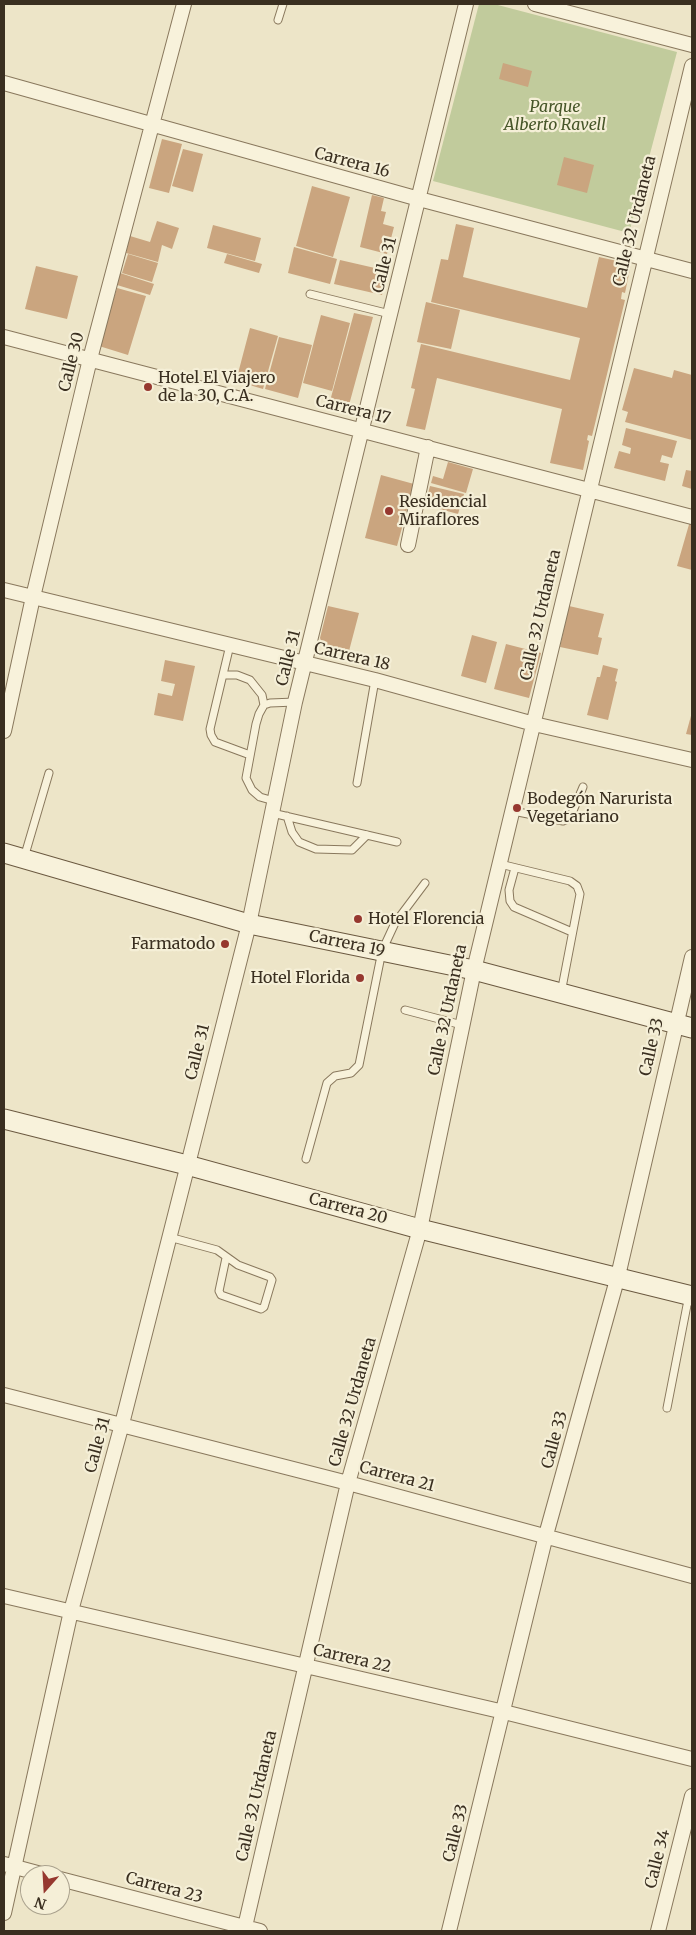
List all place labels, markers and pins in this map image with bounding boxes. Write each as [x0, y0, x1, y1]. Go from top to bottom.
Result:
place label: Hotel El Viajero de la 30, C.A. [158, 368, 275, 406]
marker: Hotel El Viajero de la 30, C.A. [142, 381, 154, 393]
place label: Residencial Miraflores [399, 492, 487, 530]
marker: Residencial Miraflores [383, 505, 395, 517]
place label: Bodegón Narurista Vegetariano [527, 789, 672, 827]
marker: Bodegón Narurista Vegetariano [511, 802, 523, 814]
place label: Hotel Florencia [368, 909, 484, 929]
marker: Hotel Florencia [352, 913, 364, 925]
place label: Farmatodo [131, 934, 215, 954]
marker: Farmatodo [219, 938, 231, 950]
place label: Hotel Florida [250, 968, 350, 988]
marker: Hotel Florida [354, 972, 366, 984]

